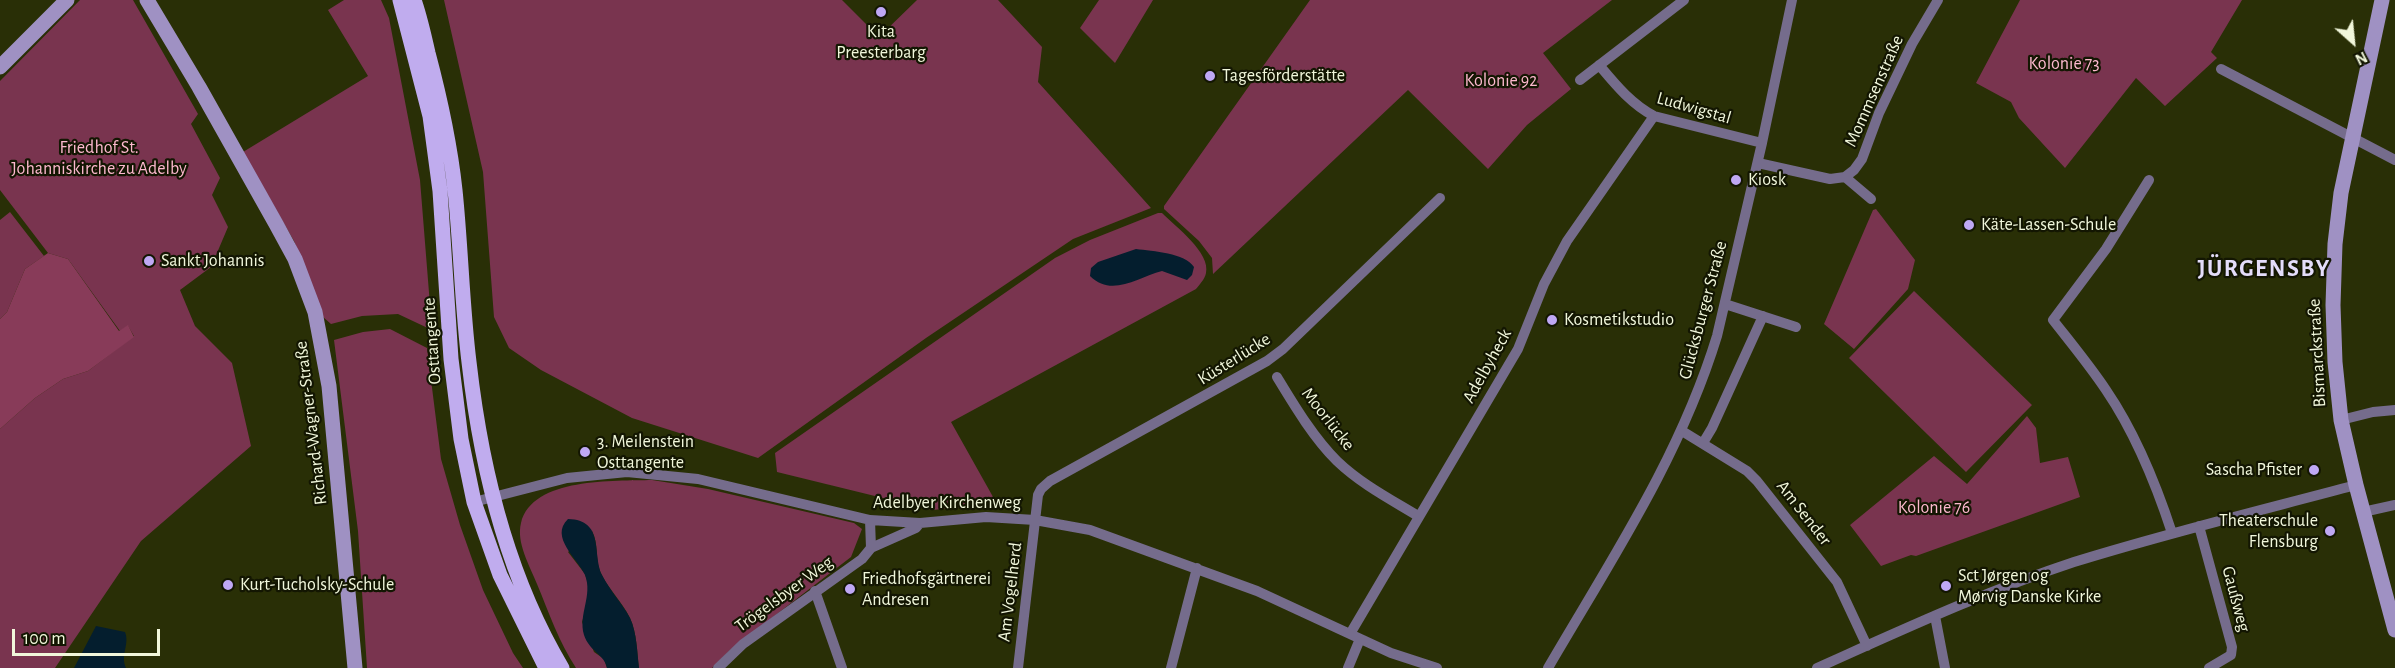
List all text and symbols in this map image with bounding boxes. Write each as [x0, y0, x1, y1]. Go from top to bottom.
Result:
marker: Kita Preesterbarg [874, 5, 888, 19]
north arrow [2323, 12, 2383, 72]
place label: Kita Preesterbarg [836, 21, 926, 63]
street label: Mommsenstraße [1840, 32, 1908, 150]
text: N [2353, 48, 2370, 68]
park label: Kolonie 73 [2028, 53, 2100, 75]
place label: Tagesförderstätte [1222, 65, 1345, 87]
marker: Tagesförderstätte [1203, 69, 1217, 83]
park label: Kolonie 92 [1465, 70, 1537, 92]
street label: Ludwigstal [1654, 87, 1734, 129]
park label: Friedhof St. Johanniskirche zu Adelby [11, 137, 187, 180]
place label: Kiosk [1748, 169, 1786, 191]
marker: Kiosk [1729, 173, 1743, 187]
place label: Käte-Lassen-Schule [1981, 214, 2116, 236]
marker: Käte-Lassen-Schule [1962, 218, 1976, 232]
street label: Glücksburger Straße [1674, 238, 1732, 382]
place label: Sankt Johannis [161, 250, 264, 272]
marker: Sankt Johannis [142, 254, 156, 268]
district label: JÜRGENSBY [2197, 255, 2331, 283]
street label: Osttangente [418, 297, 446, 385]
street label: Bismarckstraße [2303, 298, 2331, 408]
place label: Kosmetikstudio [1564, 309, 1674, 331]
marker: Kosmetikstudio [1545, 313, 1559, 327]
street label: Adelbyheck [1458, 325, 1516, 407]
street label: Küsterlücke [1194, 328, 1274, 390]
street label: Richard-Wagner-Straße [290, 340, 332, 506]
street label: Moorlücke [1297, 383, 1359, 455]
place label: 3. Meilenstein Osttangente [597, 431, 694, 474]
marker: 3. Meilenstein Osttangente [578, 445, 592, 459]
place label: Sascha Pfister [2206, 459, 2302, 481]
marker: Sascha Pfister [2307, 463, 2321, 477]
street label: Am Sender [1772, 476, 1836, 550]
street label: Adelbyer Kirchenweg [873, 492, 1021, 514]
park label: Kolonie 76 [1898, 497, 1970, 519]
place label: Theaterschule Flensburg [2219, 510, 2318, 552]
marker: Theaterschule Flensburg [2323, 524, 2337, 538]
street label: Am Vogelherd [993, 541, 1027, 643]
street label: Trögelsbyer Weg [731, 551, 837, 637]
street label: Gaußweg [2217, 564, 2255, 634]
place label: Sct Jørgen og Mørvig Danske Kirke [1958, 565, 2101, 608]
place label: Friedhofsgärtnerei Andresen [862, 568, 991, 610]
place label: Kurt-Tucholsky-Schule [240, 574, 394, 596]
marker: Kurt-Tucholsky-Schule [221, 578, 235, 592]
marker: Sct Jørgen og Mørvig Danske Kirke [1939, 579, 1953, 593]
marker: Friedhofsgärtnerei Andresen [843, 582, 857, 596]
scale bar [15, 617, 164, 655]
text: 100 m [23, 630, 66, 648]

